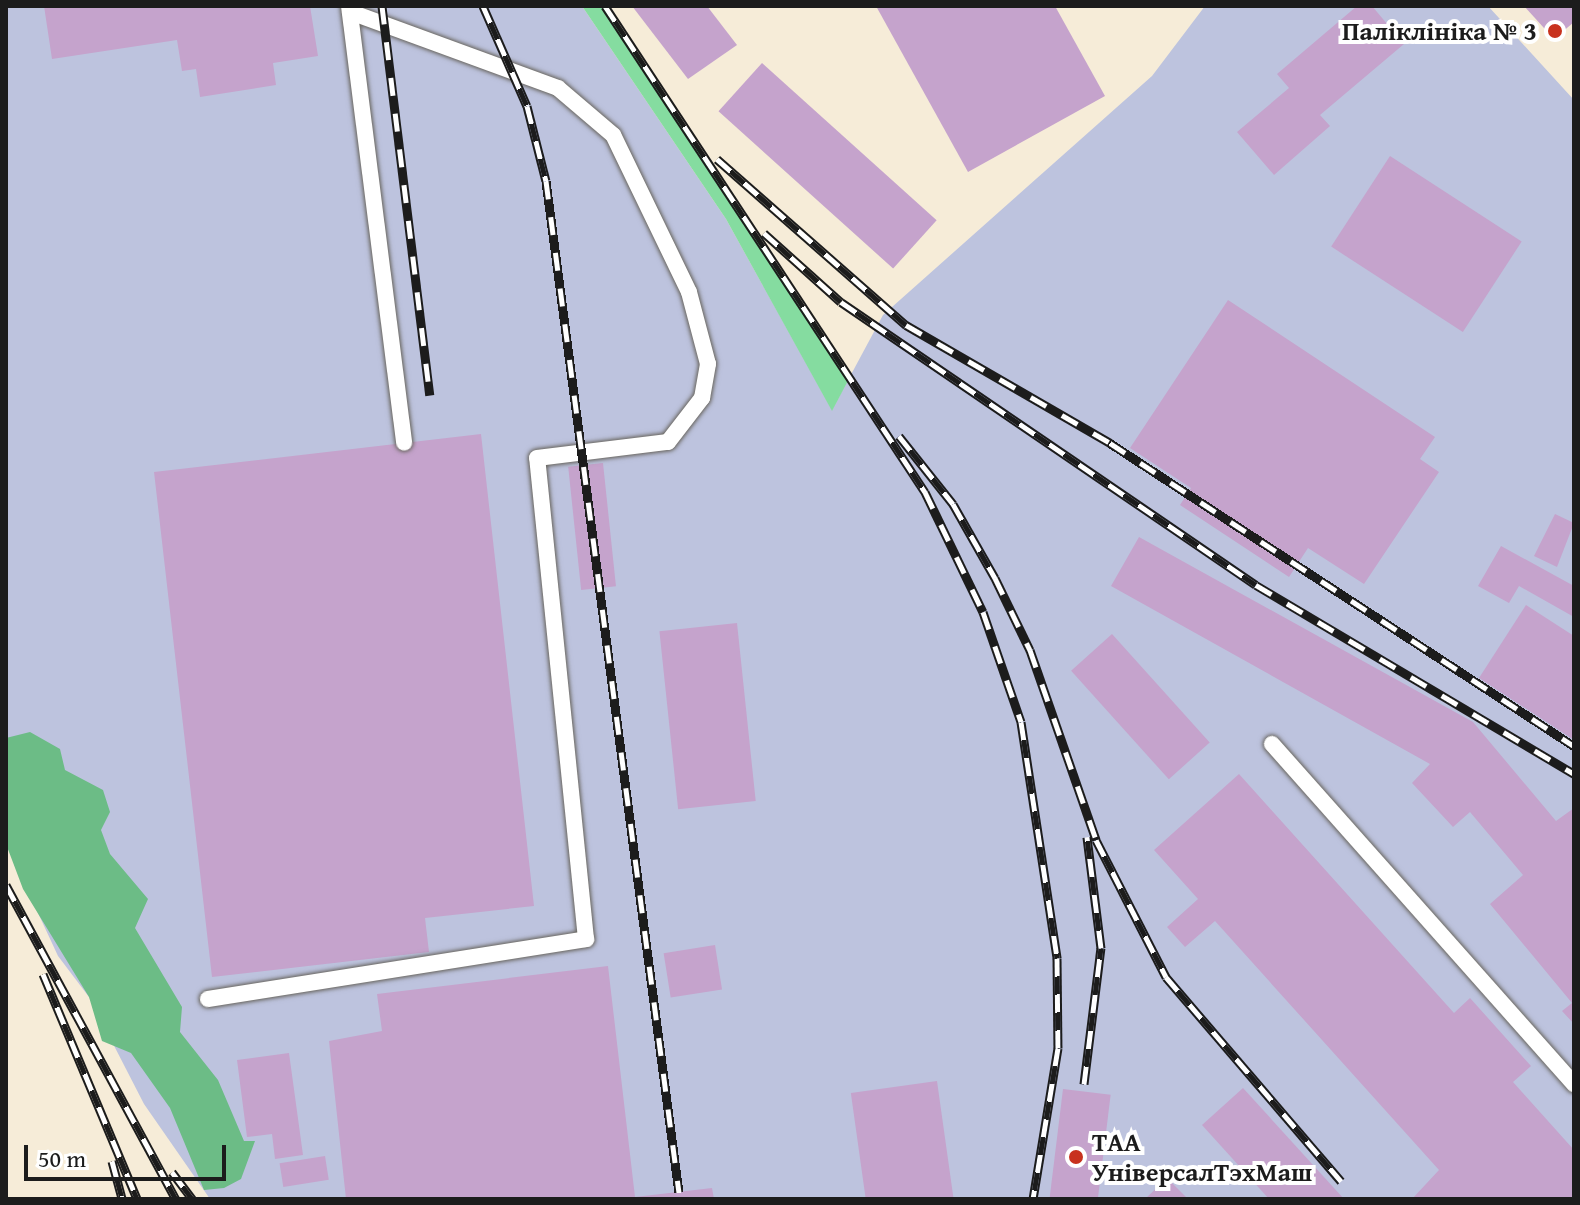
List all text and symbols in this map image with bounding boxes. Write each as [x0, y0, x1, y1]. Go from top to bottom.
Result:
place label: Паліклініка № 3 [1342, 15, 1537, 47]
marker: Паліклініка № 3 [1544, 20, 1566, 42]
place label: ТАА УніверсалТэхМаш [1092, 1126, 1312, 1188]
scale bar [28, 1129, 230, 1179]
text: 50 m [38, 1141, 86, 1176]
marker: ТАА УніверсалТэхМаш [1067, 1148, 1085, 1166]

